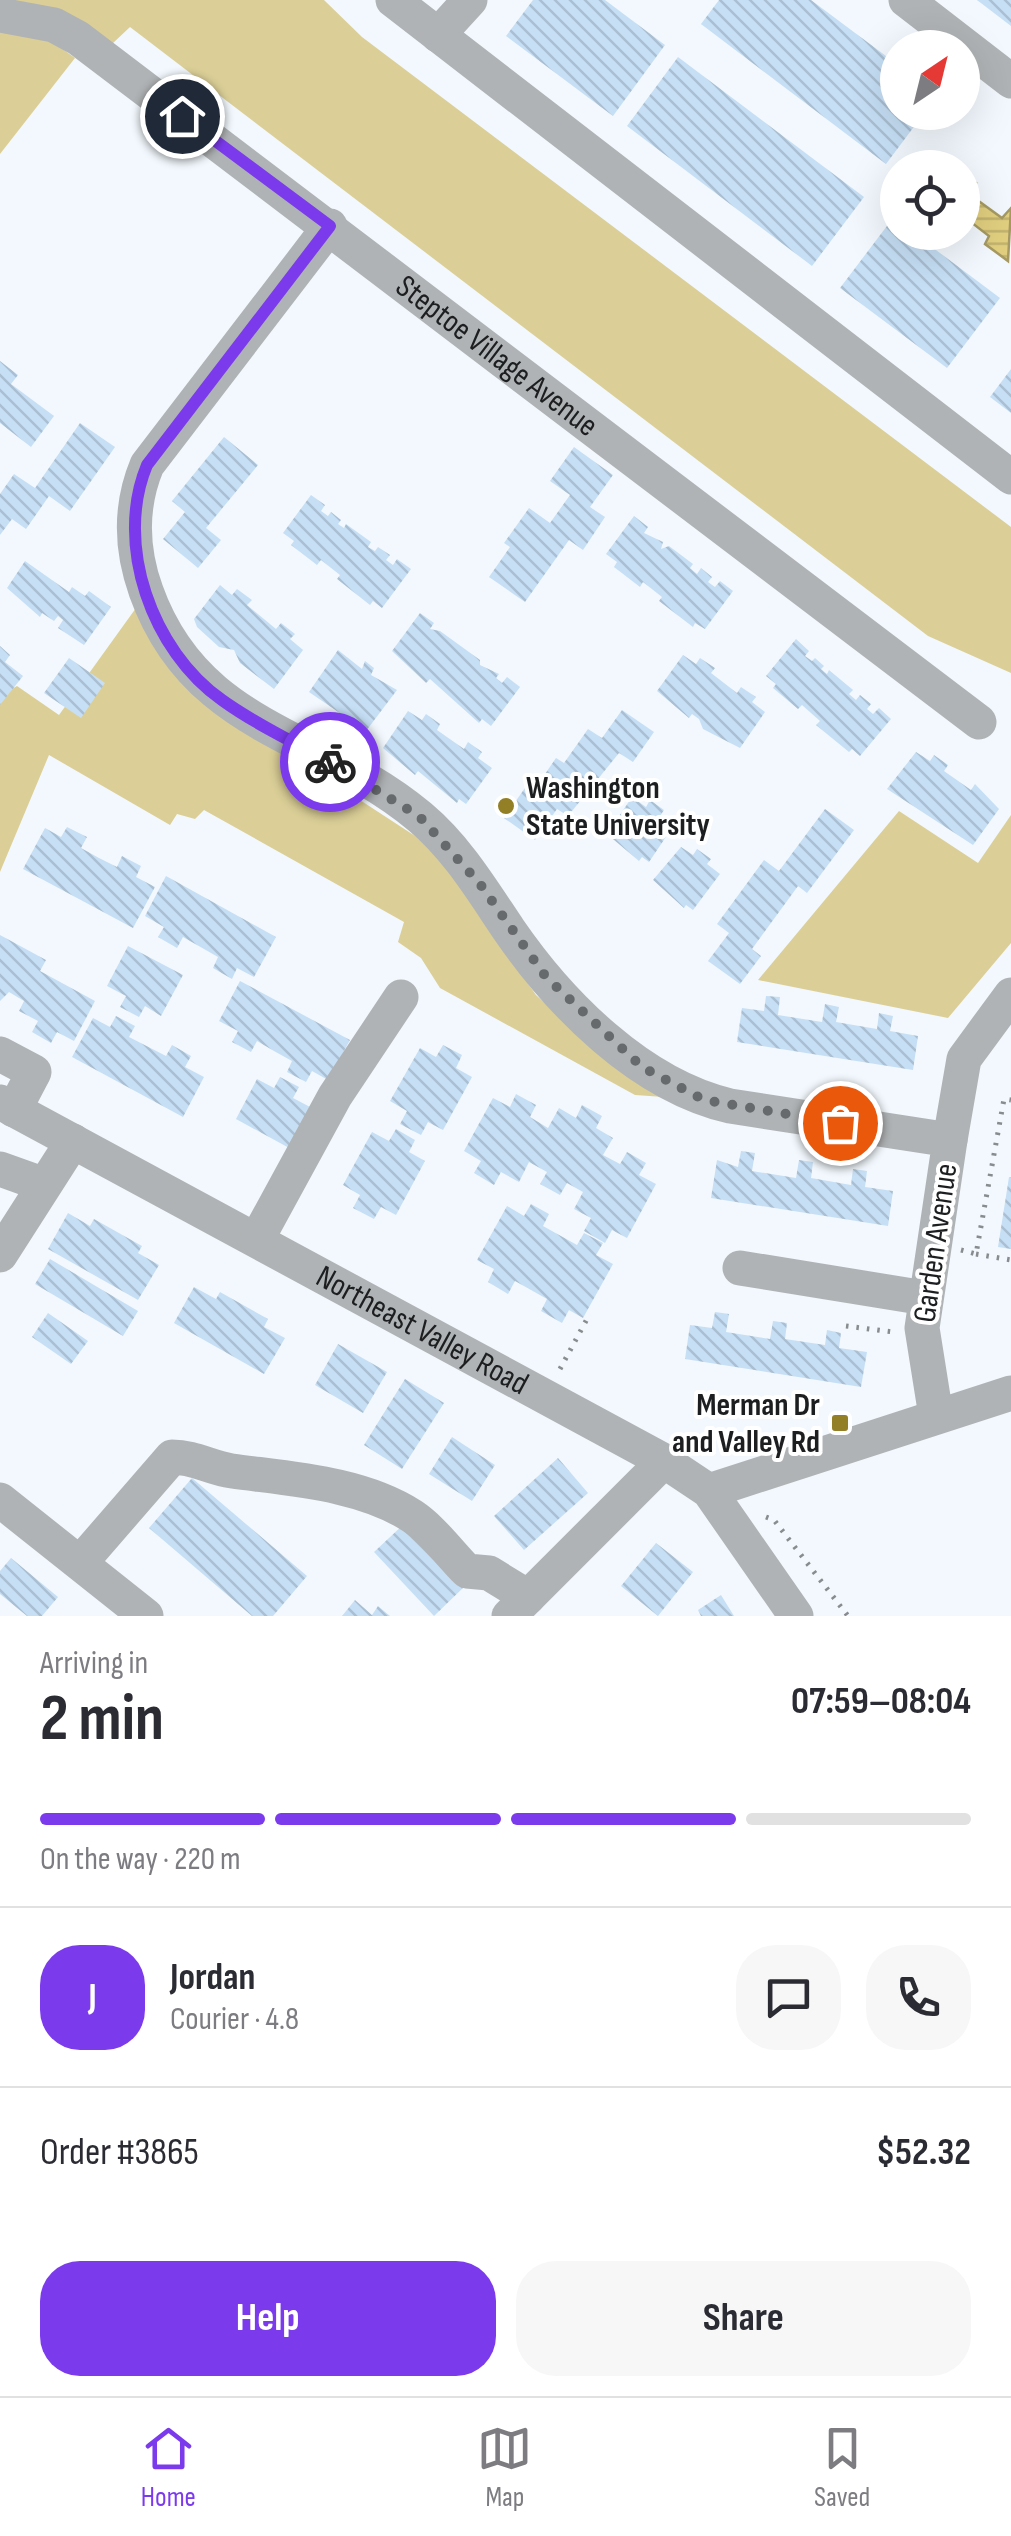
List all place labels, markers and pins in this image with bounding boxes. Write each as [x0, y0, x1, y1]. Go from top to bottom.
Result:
pin [140, 74, 225, 159]
place label: Washington State University [526, 769, 710, 845]
marker: Washington State University [495, 795, 517, 817]
pin [798, 1081, 883, 1166]
place label: Merman Dr and Valley Rd [672, 1386, 820, 1462]
marker: Merman Dr and Valley Rd [829, 1412, 851, 1434]

